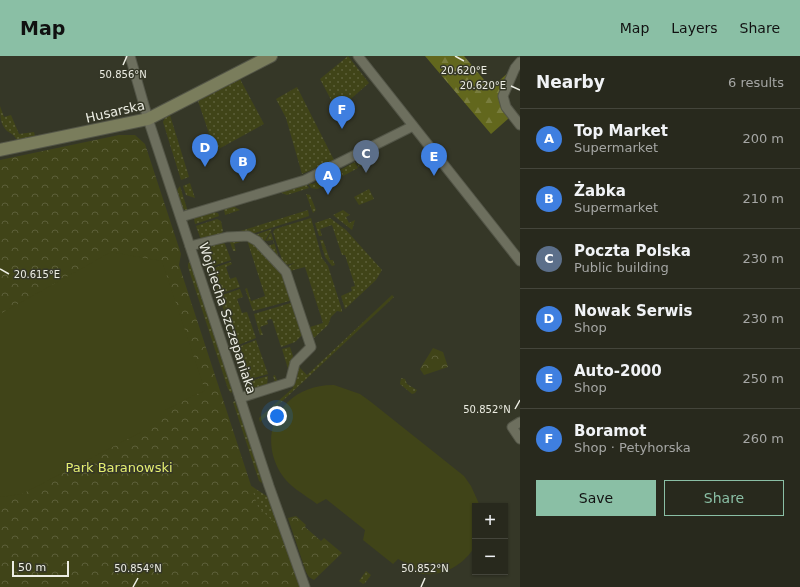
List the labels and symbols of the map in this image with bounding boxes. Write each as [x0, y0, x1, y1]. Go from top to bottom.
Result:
text: 20.620°E [441, 65, 487, 76]
text: 50.856°N [99, 69, 147, 80]
text: 20.620°E [460, 80, 506, 91]
pin: F [329, 96, 355, 129]
street label: Husarska [84, 97, 146, 126]
pin: D [192, 134, 218, 167]
pin: C [353, 140, 379, 173]
pin: E [421, 143, 447, 176]
pin: B [230, 148, 256, 181]
pin: A [315, 162, 341, 195]
street label: Wojciecha Szczepaniaka [196, 241, 259, 396]
text: 20.615°E [14, 269, 60, 280]
text: 50.852°N [463, 404, 511, 415]
your location [267, 406, 287, 426]
park label: Park Baranowski [65, 460, 173, 475]
scale bar [12, 559, 69, 578]
text: 50.854°N [114, 563, 162, 574]
text: 50.852°N [401, 563, 449, 574]

